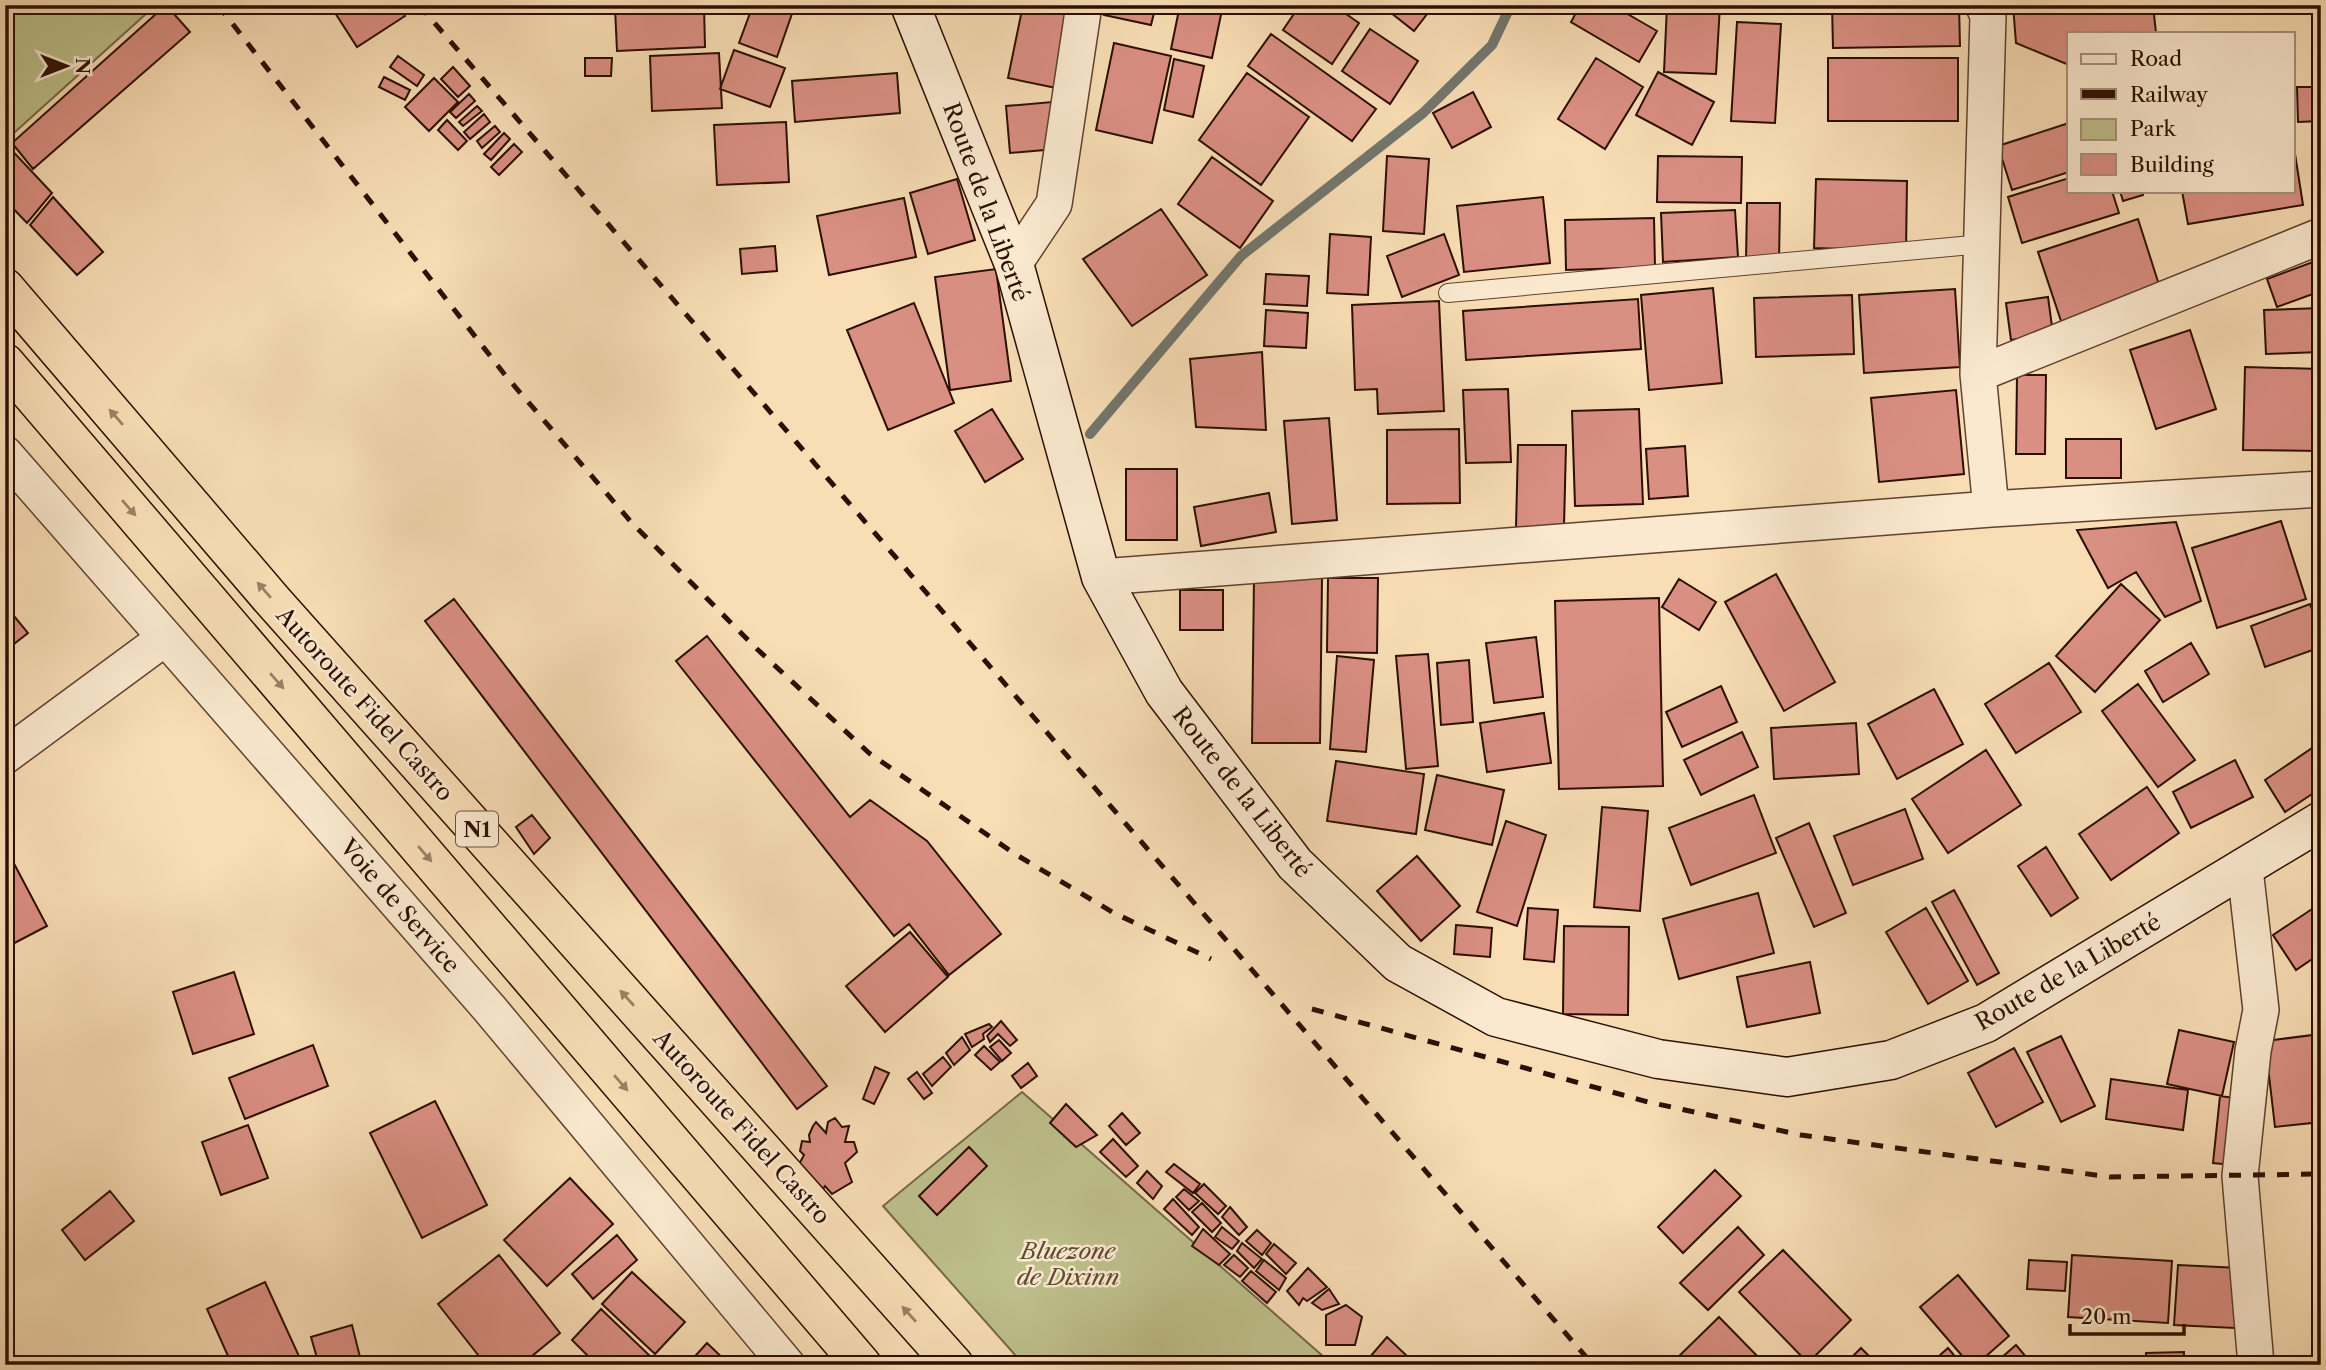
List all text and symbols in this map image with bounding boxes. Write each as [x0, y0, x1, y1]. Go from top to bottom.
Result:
north arrow [32, 32, 102, 102]
legend [2067, 32, 2294, 192]
text: Road [2130, 46, 2182, 71]
text: N [71, 58, 94, 74]
text: Railway [2130, 82, 2208, 107]
street label: Route de la Liberté [937, 99, 1035, 305]
text: Park [2130, 116, 2176, 141]
text: Building [2130, 152, 2215, 177]
one-way arrow [109, 409, 124, 426]
one-way arrow [121, 500, 136, 517]
one-way arrow [256, 581, 272, 599]
street label: Autoroute Fidel Castro [270, 601, 459, 807]
one-way arrow [269, 673, 284, 690]
street label: Route de la Liberté [1167, 701, 1317, 883]
road number: N1 [456, 812, 498, 846]
street label: Voie de Service [334, 832, 466, 979]
one-way arrow [417, 845, 433, 863]
street label: Route de la Liberté [1970, 908, 2166, 1036]
one-way arrow [620, 989, 635, 1006]
street label: Autoroute Fidel Castro [647, 1024, 836, 1230]
one-way arrow [613, 1074, 628, 1091]
park label: Bluezone de Dixinn [1017, 1237, 1119, 1291]
scale bar [2070, 1293, 2184, 1337]
text: 20 m [2081, 1304, 2132, 1329]
one-way arrow [901, 1305, 917, 1323]

